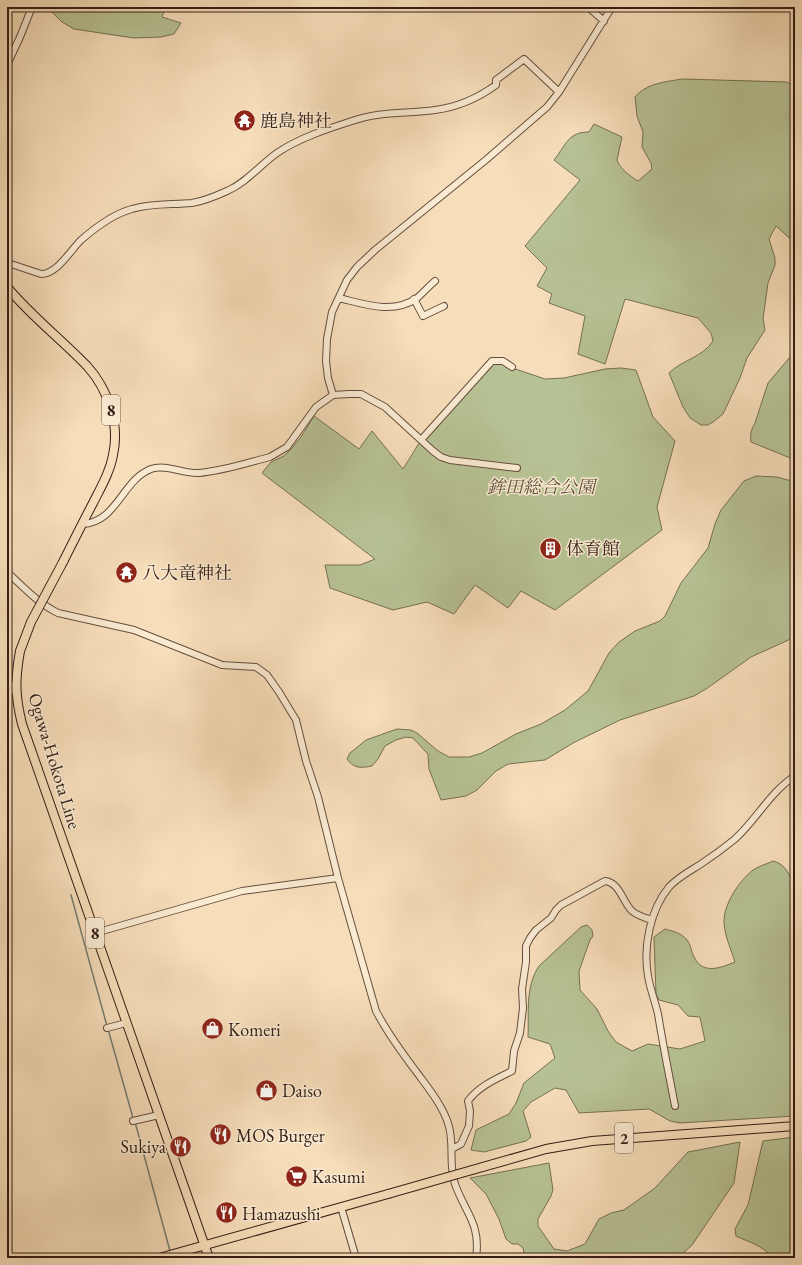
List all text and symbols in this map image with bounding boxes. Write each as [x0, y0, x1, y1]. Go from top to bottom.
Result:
temple icon: 鹿島神社 [232, 107, 258, 133]
place label: 鹿島神社 [260, 109, 332, 132]
road number: 8 [102, 395, 120, 425]
park label: 鉾田総合公園 [487, 475, 598, 498]
building icon: 体育館 [538, 535, 564, 561]
place label: 体育館 [566, 537, 620, 560]
temple icon: 八大竜神社 [113, 559, 139, 585]
place label: 八大竜神社 [142, 561, 232, 584]
street label: Ogawa-Hokota Line [23, 690, 87, 832]
road number: 8 [86, 918, 104, 948]
shop icon: Komeri [199, 1016, 225, 1042]
place label: Komeri [228, 1018, 281, 1041]
shop icon: Daiso [254, 1077, 280, 1103]
place label: Daiso [282, 1079, 322, 1102]
restaurant icon: MOS Burger [208, 1122, 234, 1148]
road number: 2 [615, 1123, 633, 1153]
place label: MOS Burger [236, 1124, 325, 1147]
restaurant icon: Sukiya [168, 1133, 194, 1159]
place label: Sukiya [120, 1135, 167, 1158]
supermarket icon: Kasumi [283, 1163, 309, 1189]
place label: Kasumi [312, 1165, 366, 1188]
restaurant icon: Hamazushi [213, 1200, 239, 1226]
place label: Hamazushi [242, 1202, 321, 1225]

